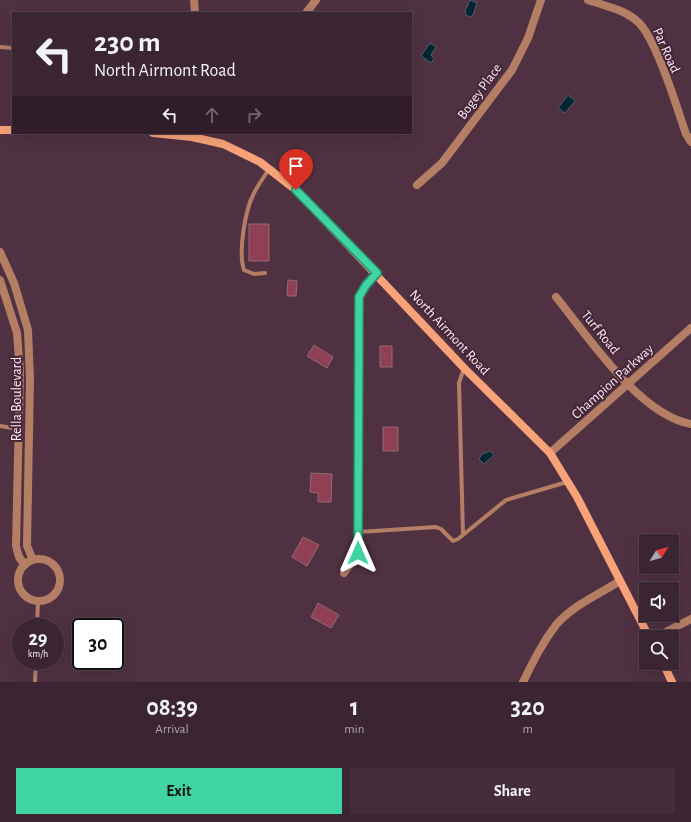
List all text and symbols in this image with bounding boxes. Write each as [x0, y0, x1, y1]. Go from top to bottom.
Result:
street label: Par Road [650, 26, 682, 75]
icon: left [28, 28, 80, 80]
text: 230 m [94, 29, 161, 57]
street label: Bogey Place [455, 61, 505, 122]
text: North Airmont Road [94, 62, 236, 80]
icon: left [159, 104, 181, 126]
icon: ahead [201, 104, 223, 126]
icon: right [243, 104, 265, 126]
pin [279, 149, 313, 190]
icon: arrive [285, 155, 307, 177]
street label: North Airmont Road [407, 288, 492, 378]
street label: Turf Road [578, 308, 622, 357]
street label: Champion Parkway [569, 342, 656, 422]
street label: Rella Boulevard [10, 357, 24, 441]
position arrow [337, 532, 379, 574]
north arrow [639, 534, 679, 574]
map controls [639, 534, 679, 670]
button: sound [639, 582, 679, 622]
speed limit sign: 30 [72, 618, 124, 670]
text: 29 [28, 629, 48, 649]
button: search [639, 630, 679, 670]
text: km/h [28, 649, 48, 659]
text: 08:39 [146, 696, 198, 720]
text: 1 [350, 696, 359, 720]
text: 320 [511, 696, 545, 720]
text: Arrival [155, 723, 189, 736]
text: min [344, 723, 364, 736]
text: m [522, 723, 533, 736]
button: Exit [16, 768, 342, 814]
button: Share [350, 768, 675, 814]

